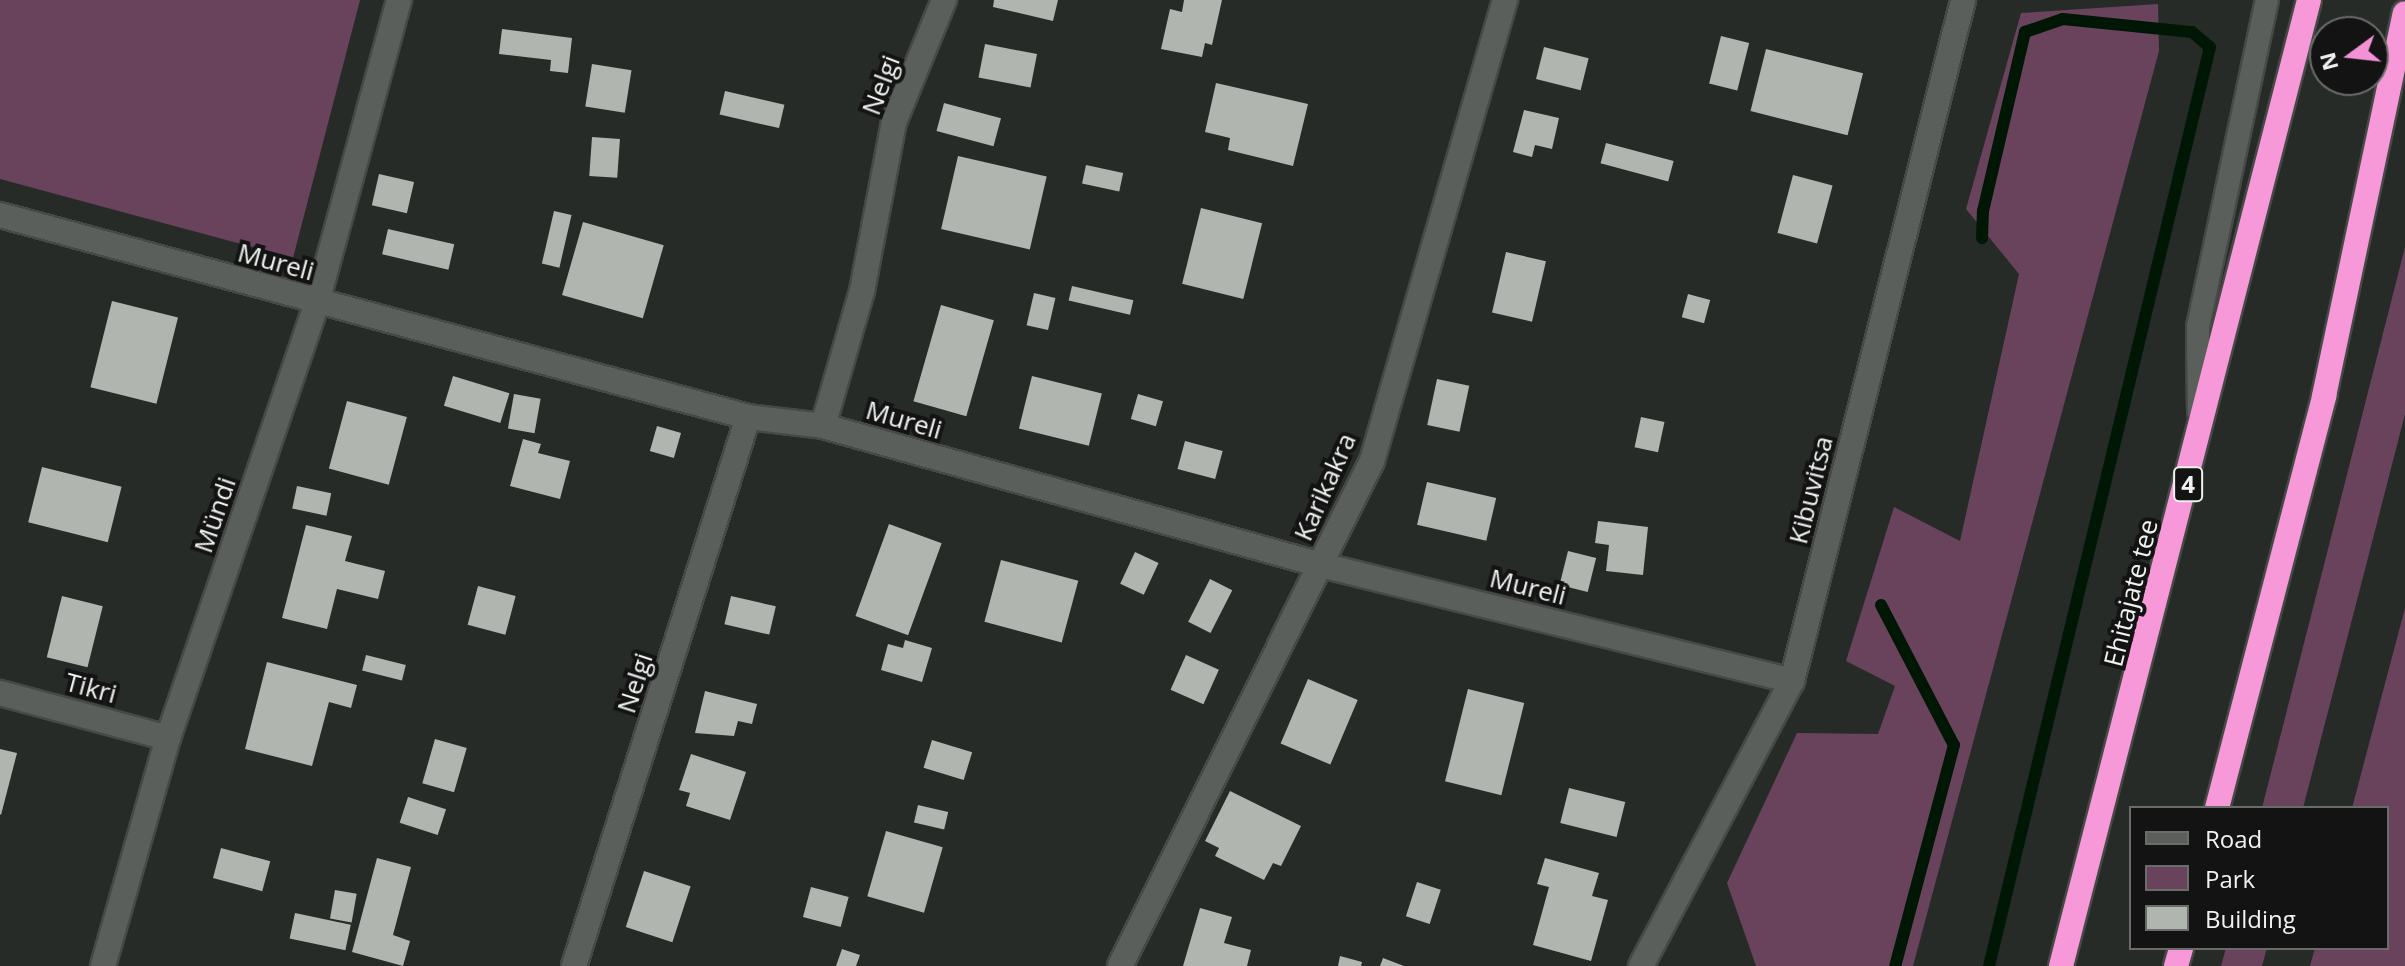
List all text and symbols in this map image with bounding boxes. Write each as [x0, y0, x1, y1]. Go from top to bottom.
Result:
north arrow [2309, 16, 2389, 96]
text: N [2311, 49, 2345, 74]
street label: Nelgi [855, 51, 907, 119]
street label: Mureli [234, 237, 318, 287]
street label: Mureli [862, 394, 946, 446]
street label: Karikakra [1287, 428, 1363, 546]
street label: Kibuvitsa [1783, 433, 1839, 547]
road number: 4 [2172, 464, 2204, 504]
street label: Mündi [188, 473, 242, 557]
street label: Ehitajate tee [2098, 516, 2164, 670]
street label: Mureli [1487, 562, 1569, 612]
street label: Nelgi [611, 649, 659, 717]
street label: Tikri [62, 666, 120, 710]
legend [2129, 806, 2389, 950]
text: Road [2205, 822, 2262, 855]
text: Park [2205, 862, 2255, 895]
text: Building [2205, 902, 2296, 935]

